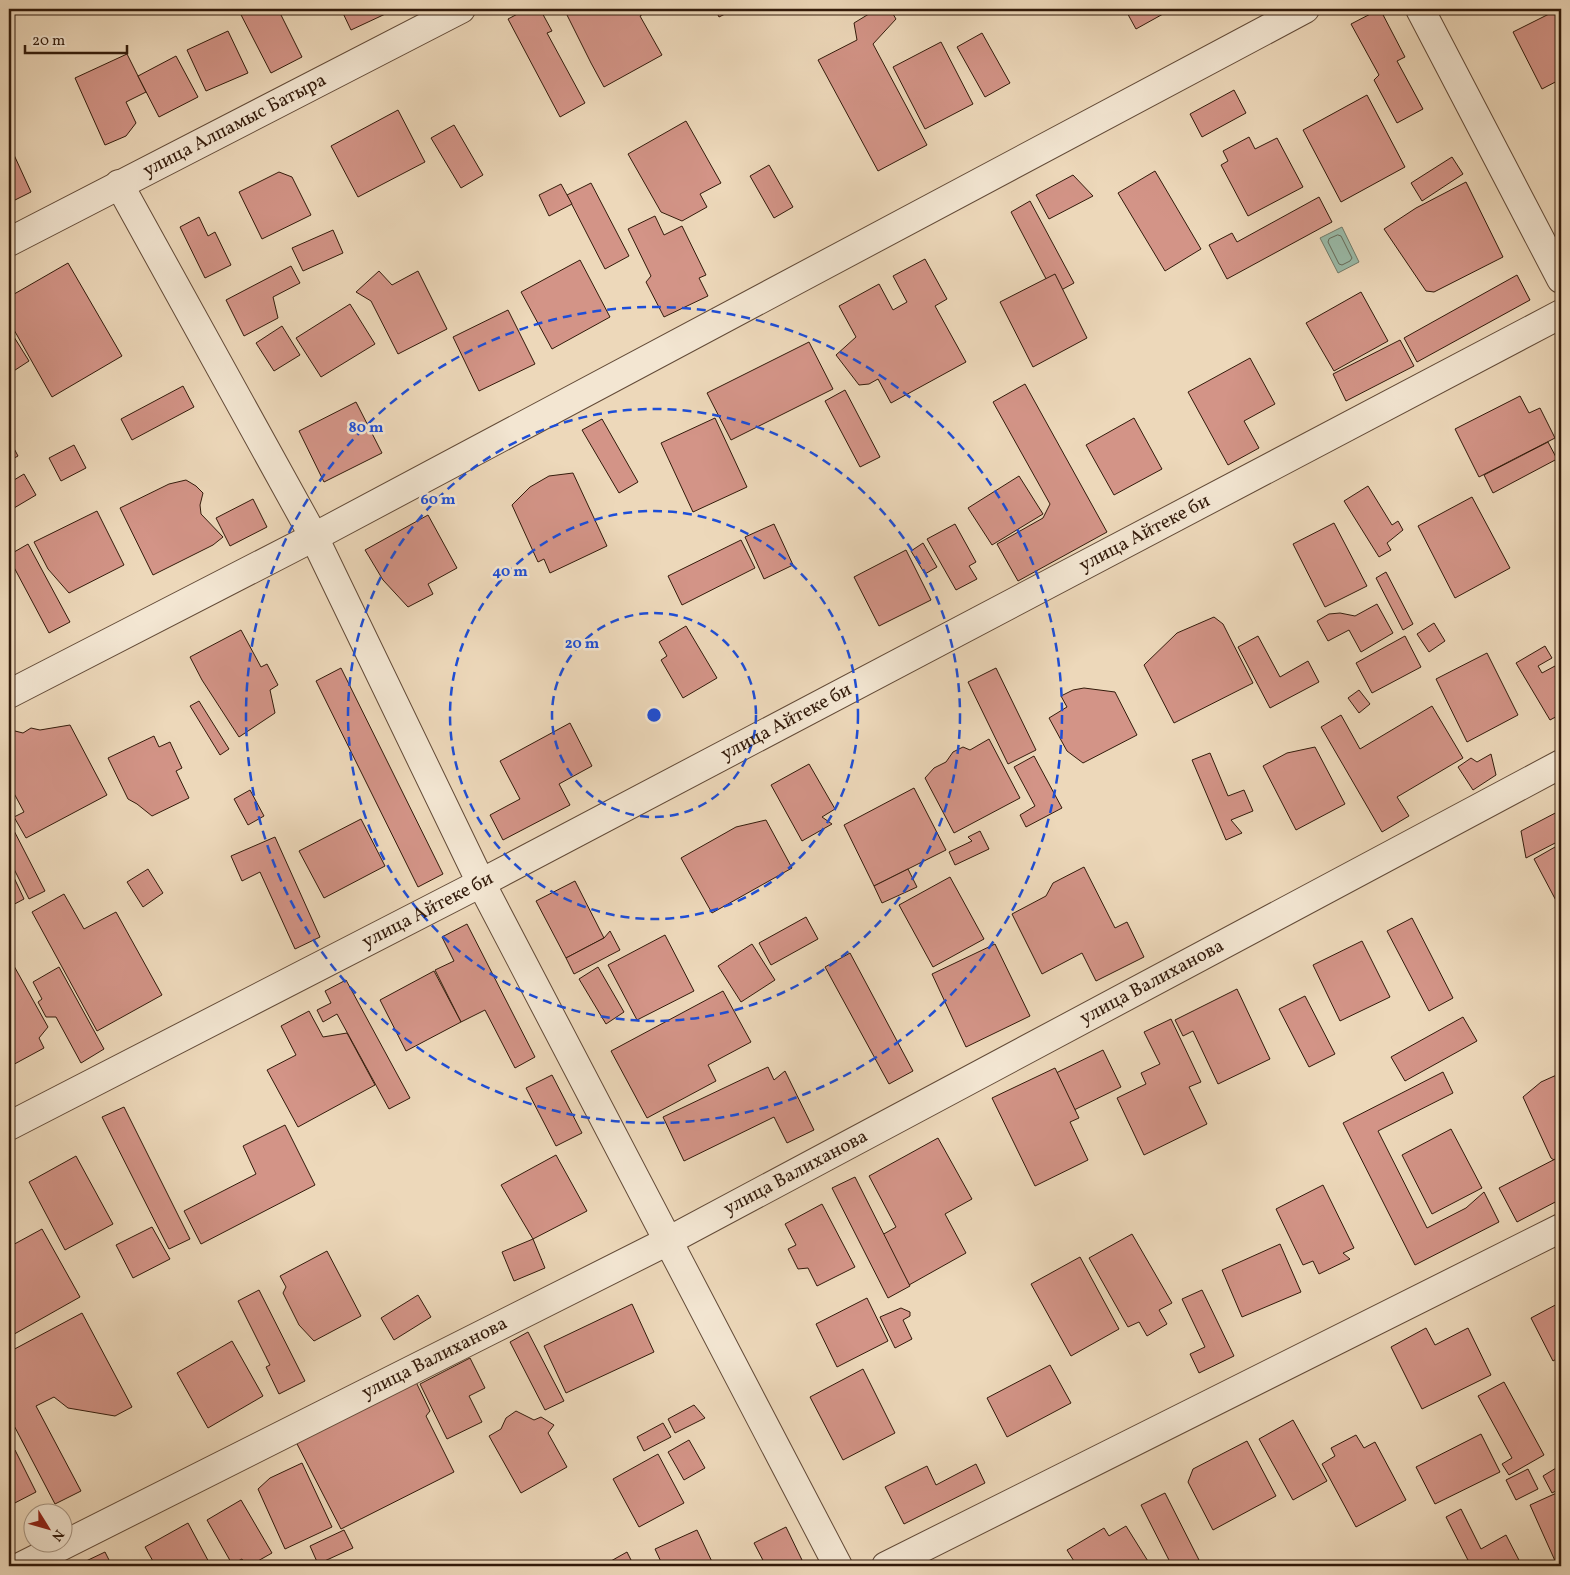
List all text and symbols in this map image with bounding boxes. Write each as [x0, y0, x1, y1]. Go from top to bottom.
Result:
scale bar [25, 22, 128, 54]
text: 20 m [32, 31, 65, 52]
street label: улица Алпамыс Батыра [138, 67, 331, 184]
text: 80 m [349, 418, 384, 439]
street label: улица Айтеке би [1075, 488, 1215, 579]
text: 60 m [421, 490, 456, 511]
text: 40 m [492, 562, 528, 583]
text: 20 m [565, 634, 600, 655]
street label: улица Айтеке би [716, 677, 856, 767]
centre of rings [645, 706, 663, 724]
street label: улица Айтеке би [358, 866, 498, 955]
street label: улица Валиханова [1075, 933, 1229, 1032]
street label: улица Валиханова [719, 1124, 873, 1222]
street label: улица Валиханова [357, 1311, 512, 1406]
north arrow [22, 1502, 72, 1552]
text: N [47, 1525, 68, 1545]

